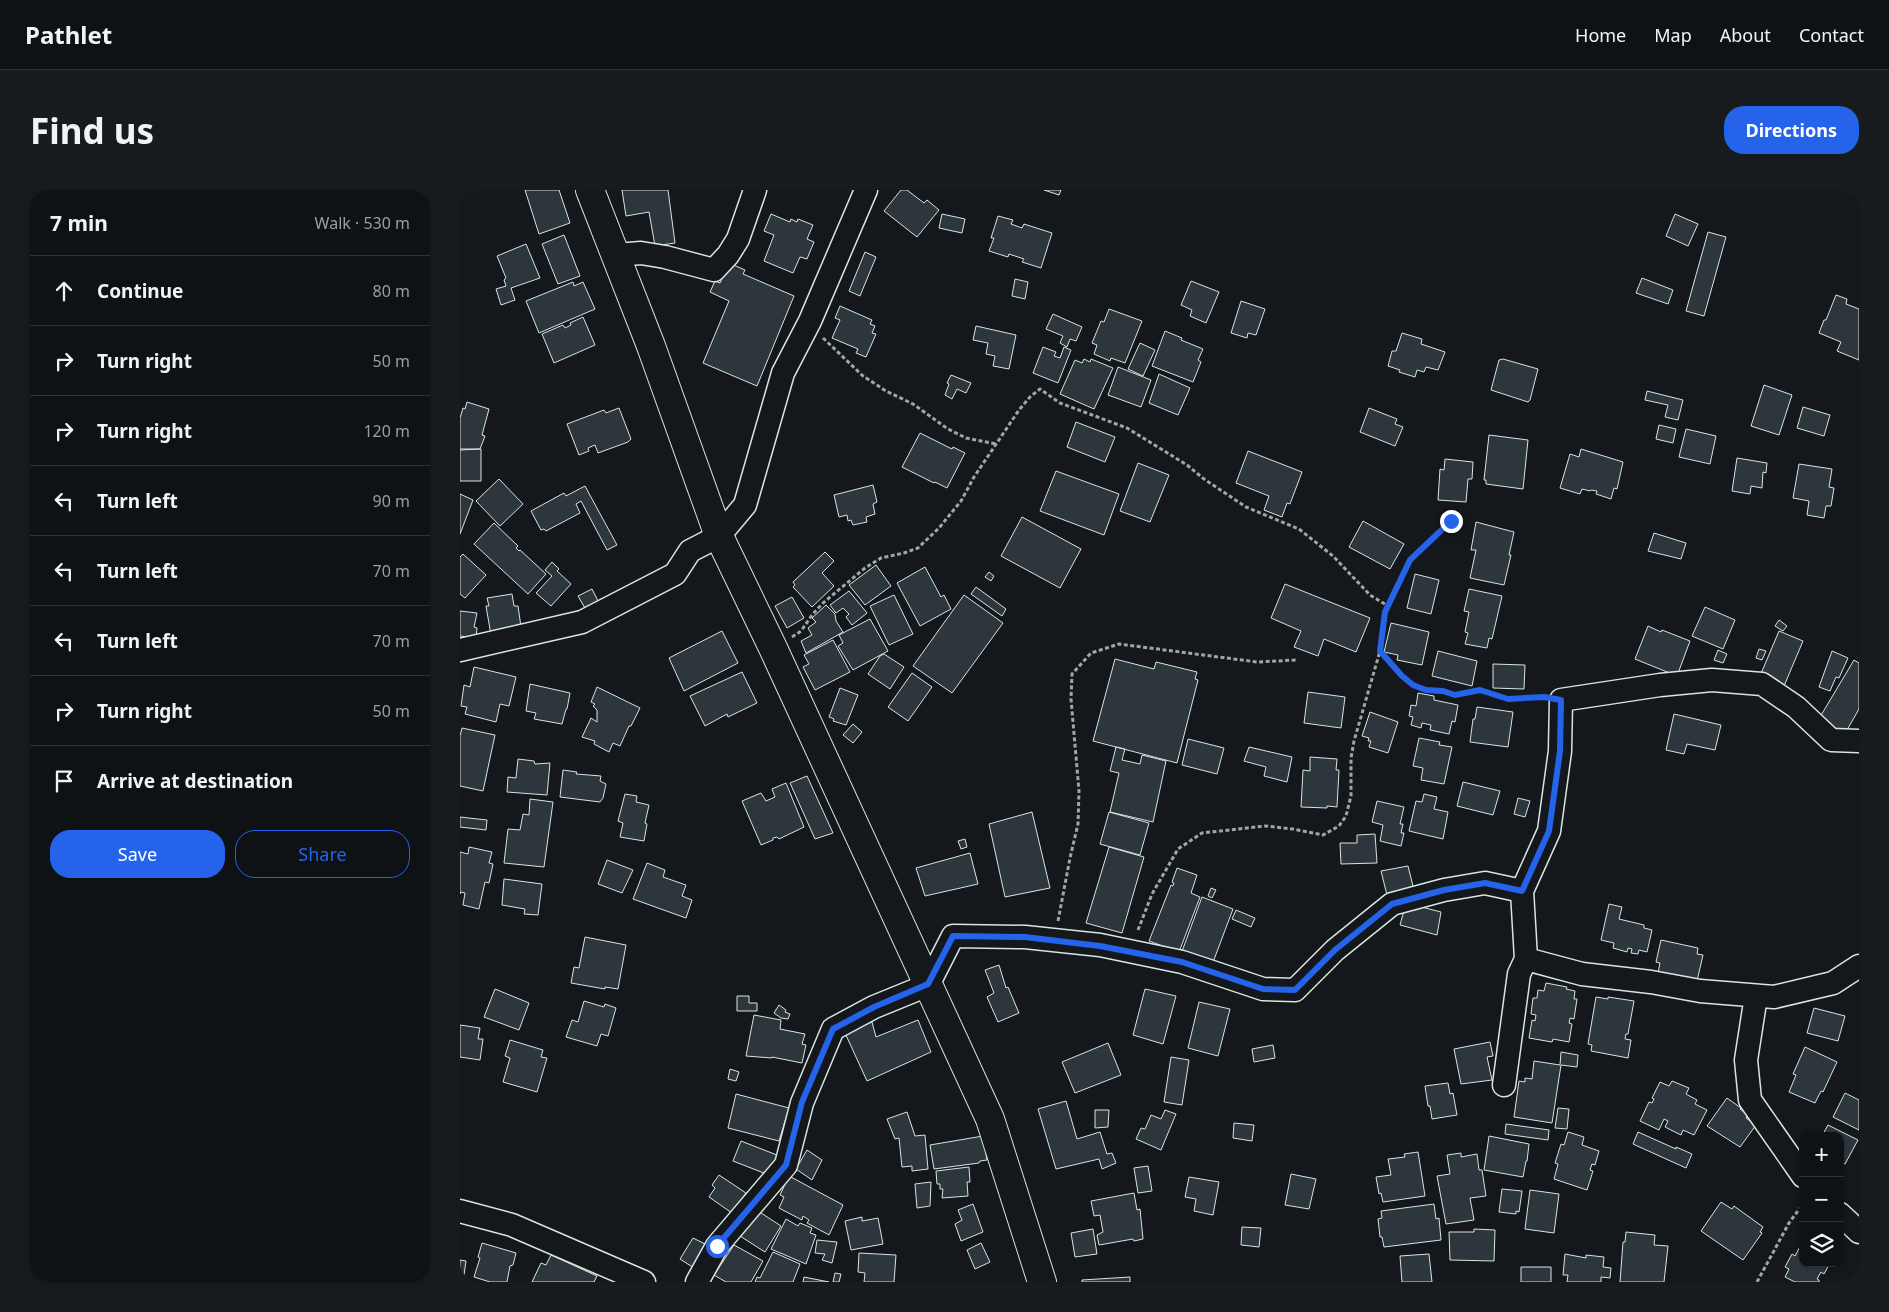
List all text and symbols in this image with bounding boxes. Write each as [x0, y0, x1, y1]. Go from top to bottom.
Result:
text: Pathlet [25, 18, 112, 51]
text: Home [1575, 23, 1626, 47]
text: Map [1654, 23, 1692, 47]
text: About [1720, 23, 1771, 47]
text: Contact [1799, 23, 1864, 47]
button: Directions [1724, 106, 1859, 154]
text: Find us [30, 107, 154, 154]
text: 7 min [50, 209, 108, 237]
text: Walk · 530 m [315, 212, 410, 234]
icon: ahead [50, 277, 78, 305]
text: Continue [97, 278, 183, 304]
text: 80 m [373, 280, 410, 302]
icon: right [50, 347, 78, 375]
text: Turn right [97, 348, 192, 374]
text: 50 m [373, 350, 410, 372]
icon: right [50, 417, 78, 445]
text: Turn right [97, 418, 192, 444]
text: 120 m [363, 420, 410, 442]
icon: left [50, 487, 78, 515]
text: Turn left [97, 488, 178, 514]
text: 90 m [373, 490, 410, 512]
route end [1440, 510, 1463, 533]
icon: left [50, 557, 78, 585]
text: Turn left [97, 558, 178, 584]
text: 70 m [373, 560, 410, 582]
icon: left [50, 627, 78, 655]
text: Turn left [97, 628, 178, 654]
text: 70 m [373, 630, 410, 652]
icon: right [50, 697, 78, 725]
text: Turn right [97, 698, 192, 724]
text: 50 m [373, 700, 410, 722]
icon: arrive [50, 767, 78, 795]
text: Arrive at destination [97, 768, 293, 794]
button: Save [50, 830, 225, 878]
button: Share [235, 830, 410, 878]
map controls [1799, 1132, 1844, 1267]
button: + [1799, 1132, 1844, 1177]
button: − [1799, 1177, 1844, 1222]
button: layers [1799, 1222, 1844, 1267]
route start [706, 1235, 729, 1258]

